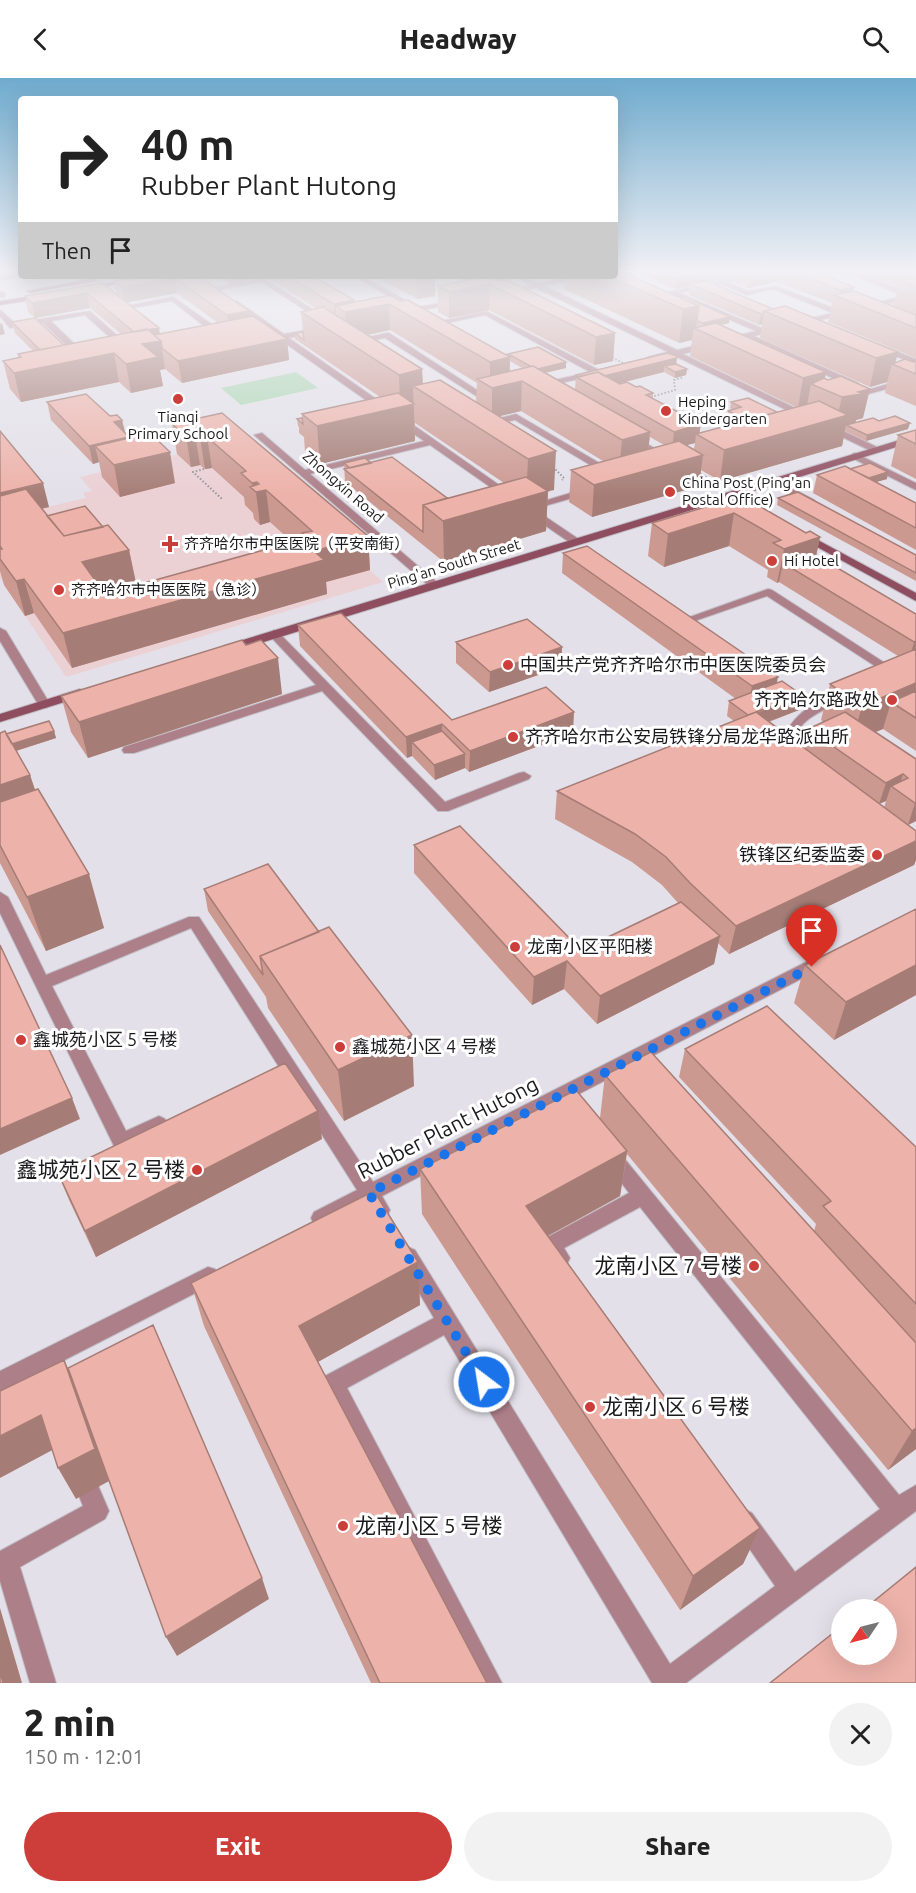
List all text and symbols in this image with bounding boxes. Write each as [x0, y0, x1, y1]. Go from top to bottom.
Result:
icon: back [24, 23, 57, 56]
icon: search [859, 23, 892, 56]
text: Headway [399, 24, 517, 54]
icon: right [42, 120, 120, 198]
text: 40 m [141, 121, 235, 168]
text: Rubber Plant Hutong [141, 170, 397, 200]
icon: arrive [104, 234, 137, 267]
text: Then [42, 238, 92, 263]
marker: Tianqi Primary School [171, 392, 185, 406]
place label: Heping Kindergarten [678, 393, 767, 427]
marker: Heping Kindergarten [659, 404, 673, 418]
place label: Tianqi Primary School [128, 408, 228, 442]
street label: Zhongxin Road [300, 447, 387, 526]
place label: China Post (Ping'an Postal Office) [682, 474, 811, 508]
marker: China Post (Ping'an Postal Office) [663, 485, 677, 499]
marker: 齐齐哈尔市中医医院（平安南街） [161, 535, 179, 553]
place label: 齐齐哈尔市中医医院（平安南街） [184, 535, 409, 552]
street label: Ping'an South Street [385, 535, 522, 592]
place label: Hi Hotel [784, 552, 839, 569]
marker: Hi Hotel [765, 554, 779, 568]
place label: 齐齐哈尔市中医医院（急诊） [71, 581, 266, 598]
marker: 齐齐哈尔市中医医院（急诊） [52, 583, 66, 597]
place label: 中国共产党齐齐哈尔市中医医院委员会 [520, 654, 826, 674]
marker: 中国共产党齐齐哈尔市中医医院委员会 [501, 658, 515, 672]
place label: 齐齐哈尔路政处 [754, 689, 880, 709]
marker: 齐齐哈尔路政处 [885, 693, 899, 707]
place label: 齐齐哈尔市公安局铁锋分局龙华路派出所 [525, 726, 849, 746]
marker: 齐齐哈尔市公安局铁锋分局龙华路派出所 [506, 730, 520, 744]
place label: 铁锋区纪委监委 [739, 844, 865, 864]
marker: 铁锋区纪委监委 [870, 848, 884, 862]
pin [786, 905, 837, 967]
icon: arrive [795, 914, 828, 947]
place label: 龙南小区平阳楼 [527, 936, 653, 956]
marker: 龙南小区平阳楼 [508, 940, 522, 954]
place label: 鑫城苑小区 5 号楼 [33, 1029, 177, 1049]
marker: 鑫城苑小区 5 号楼 [14, 1033, 28, 1047]
place label: 鑫城苑小区 4 号楼 [352, 1036, 496, 1056]
marker: 鑫城苑小区 4 号楼 [333, 1040, 347, 1054]
street label: Rubber Plant Hutong [353, 1071, 542, 1183]
place label: 鑫城苑小区 2 号楼 [17, 1157, 185, 1181]
marker: 鑫城苑小区 2 号楼 [190, 1163, 204, 1177]
place label: 龙南小区 7 号楼 [595, 1253, 742, 1277]
marker: 龙南小区 7 号楼 [747, 1259, 761, 1273]
position arrow [452, 1350, 516, 1414]
place label: 龙南小区 6 号楼 [602, 1394, 749, 1418]
marker: 龙南小区 6 号楼 [583, 1400, 597, 1414]
place label: 龙南小区 5 号楼 [355, 1513, 502, 1537]
marker: 龙南小区 5 号楼 [336, 1519, 350, 1533]
north arrow [831, 1599, 897, 1665]
map controls [831, 1599, 897, 1665]
text: 2 min [24, 1702, 116, 1743]
button: close [829, 1703, 892, 1766]
text: 150 m · 12:01 [24, 1745, 144, 1768]
button: Exit [24, 1812, 452, 1881]
button: Share [464, 1812, 892, 1881]

